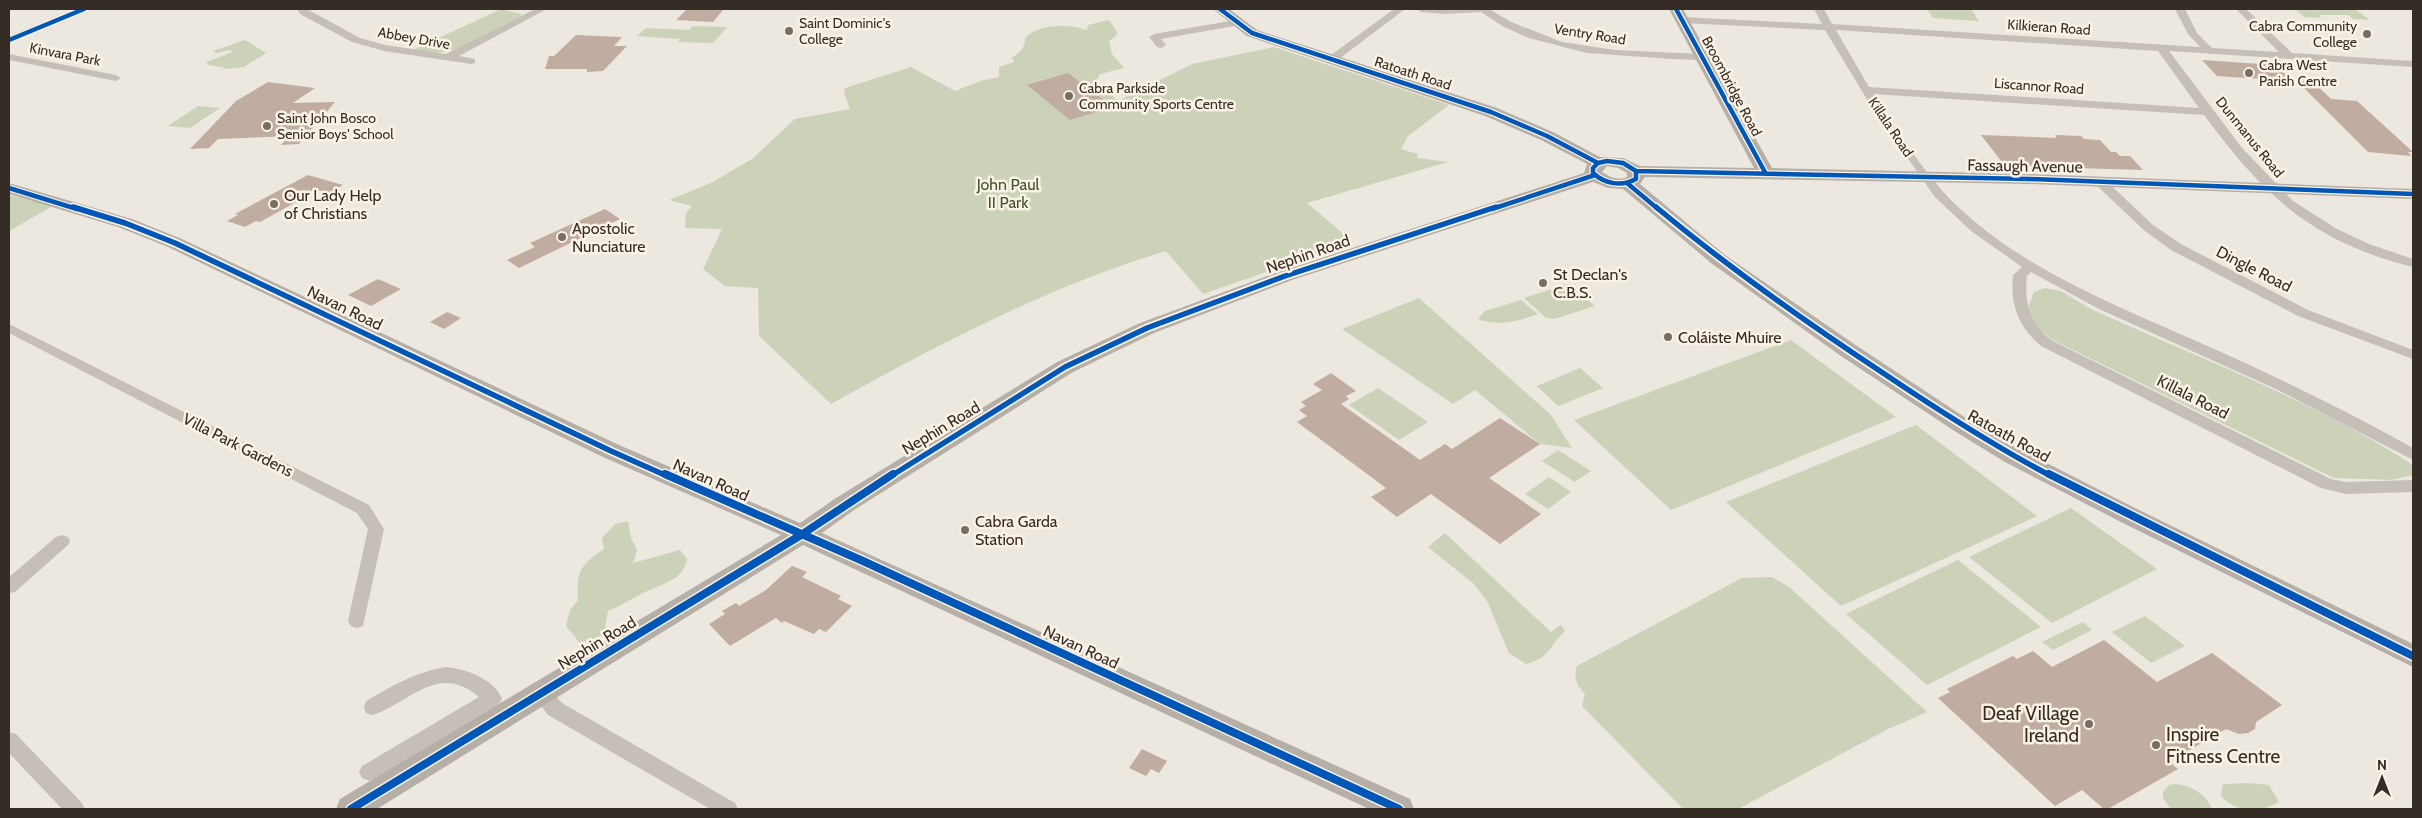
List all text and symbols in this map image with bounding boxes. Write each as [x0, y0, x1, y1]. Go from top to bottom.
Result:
place label: Saint Dominic's College [799, 14, 891, 48]
street label: Kilkieran Road [2007, 15, 2091, 39]
place label: Cabra Community College [2249, 17, 2357, 51]
street label: Ventry Road [1553, 19, 1627, 49]
street label: Abbey Drive [377, 23, 451, 53]
marker: Saint Dominic's College [783, 25, 795, 37]
marker: Cabra Community College [2361, 28, 2373, 40]
street label: Broombridge Road [1698, 33, 1766, 139]
street label: Kinvara Park [28, 38, 103, 70]
street label: Ratoath Road [1372, 52, 1454, 94]
place label: Cabra West Parish Centre [2259, 56, 2337, 90]
marker: Cabra West Parish Centre [2243, 67, 2255, 79]
street label: Liscannor Road [1993, 74, 2085, 98]
place label: Cabra Parkside Community Sports Centre [1079, 79, 1234, 113]
marker: Cabra Parkside Community Sports Centre [1063, 90, 1075, 102]
street label: Dunmanus Road [2212, 93, 2288, 181]
street label: Killala Road [1864, 94, 1918, 160]
place label: Saint John Bosco Senior Boys' School [277, 109, 394, 143]
marker: Saint John Bosco Senior Boys' School [261, 120, 273, 132]
street label: Fassaugh Avenue [1967, 155, 2083, 177]
park label: John Paul II Park [976, 175, 1040, 212]
place label: Our Lady Help of Christians [284, 186, 382, 223]
marker: Our Lady Help of Christians [268, 198, 280, 210]
place label: Apostolic Nunciature [572, 219, 645, 256]
marker: Apostolic Nunciature [556, 231, 568, 243]
street label: Nephin Road [1264, 231, 1352, 277]
street label: Dingle Road [2213, 242, 2295, 296]
place label: St Declan's C.B.S. [1553, 265, 1628, 302]
marker: St Declan's C.B.S. [1537, 277, 1549, 289]
street label: Navan Road [304, 282, 386, 334]
place label: Coláiste Mhuire [1678, 328, 1781, 347]
marker: Coláiste Mhuire [1662, 331, 1674, 343]
street label: Killala Road [2154, 371, 2232, 423]
street label: Nephin Road [899, 397, 983, 459]
street label: Ratoath Road [1965, 406, 2053, 466]
street label: Villa Park Gardens [180, 409, 297, 481]
street label: Navan Road [670, 455, 752, 505]
place label: Cabra Garda Station [975, 512, 1058, 549]
marker: Cabra Garda Station [959, 524, 971, 536]
street label: Nephin Road [555, 612, 639, 674]
street label: Navan Road [1040, 621, 1122, 673]
place label: Deaf Village Ireland [1982, 702, 2079, 747]
marker: Deaf Village Ireland [2083, 718, 2095, 730]
place label: Inspire Fitness Centre [2166, 723, 2280, 768]
marker: Inspire Fitness Centre [2150, 739, 2162, 751]
north arrow [2357, 753, 2407, 803]
text: N [2377, 756, 2387, 774]

